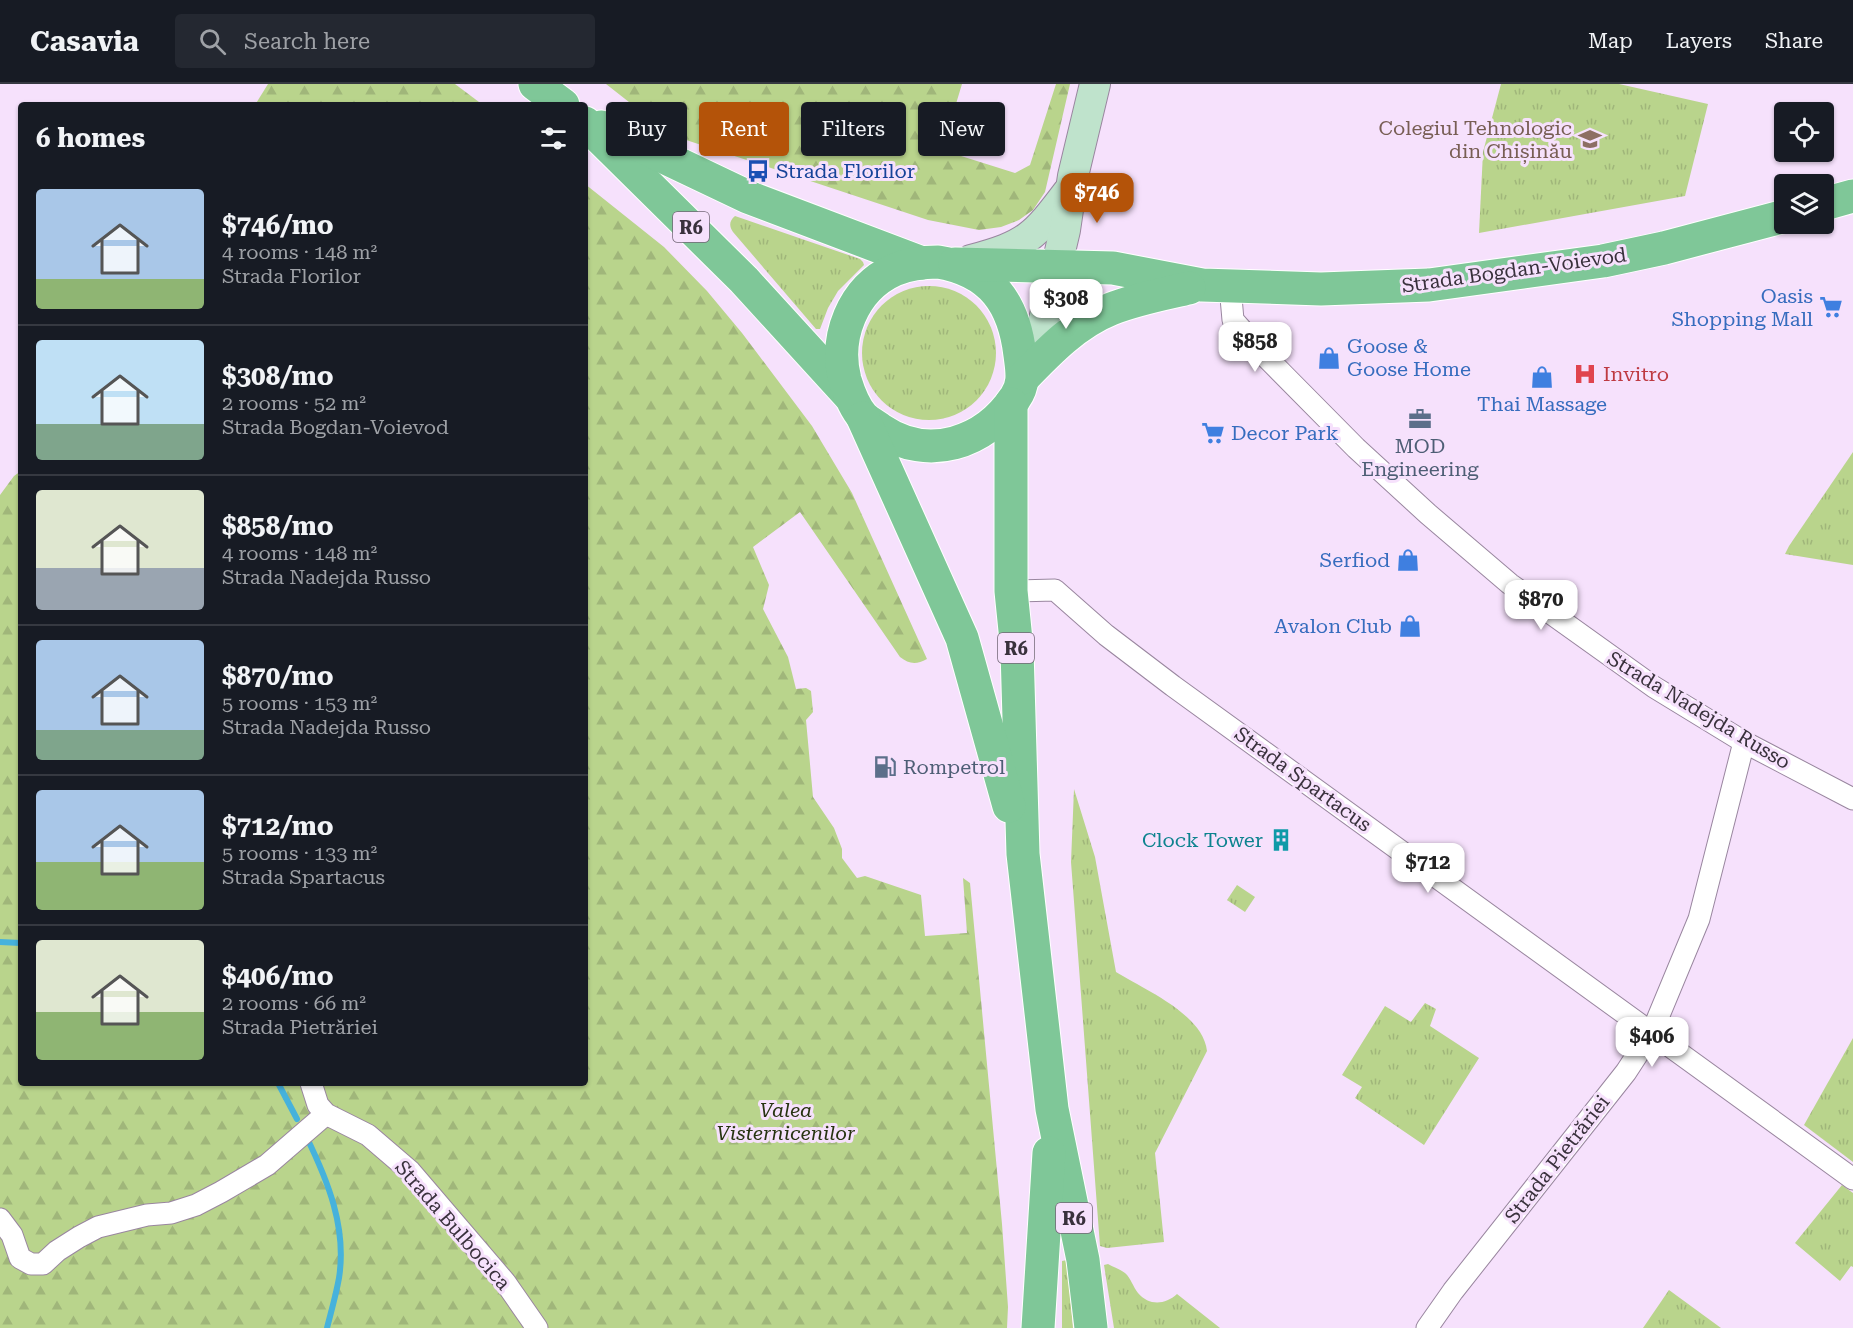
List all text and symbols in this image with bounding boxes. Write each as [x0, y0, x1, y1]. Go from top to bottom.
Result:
search box [175, 14, 595, 68]
text: Casavia [30, 25, 139, 58]
icon: search [196, 25, 229, 58]
text: Search here [244, 29, 370, 54]
text: Map [1588, 29, 1633, 53]
text: Layers [1666, 29, 1732, 53]
text: Share [1765, 29, 1823, 53]
chip: Buy [606, 102, 687, 156]
chip: Rent [699, 102, 789, 156]
chip: Filters [801, 102, 906, 156]
chip: New [918, 102, 1005, 156]
map controls [1774, 102, 1834, 234]
button: locate [1774, 102, 1834, 162]
place label: Colegiul Tehnologic din Chișinău [1379, 116, 1573, 165]
icon: filters [537, 122, 570, 155]
text: 6 homes [36, 123, 145, 153]
school or university icon: Colegiul Tehnologic din Chișinău [1577, 126, 1603, 152]
bus stop icon: Strada Florilor [745, 158, 771, 184]
place label: Strada Florilor [776, 159, 915, 183]
pin: $746 [1061, 173, 1133, 224]
button: layers [1774, 174, 1834, 234]
text: $746 [1075, 180, 1119, 204]
text: $746/mo [222, 210, 334, 240]
road number: R6 [673, 212, 709, 242]
icon: home [84, 213, 156, 285]
text: 4 rooms · 148 m² [222, 240, 377, 264]
street label: Strada Bogdan-Voievod [1400, 242, 1628, 298]
text: Strada Florilor [222, 264, 361, 288]
pin: $308 [1030, 279, 1102, 330]
place label: Oasis Shopping Mall [1671, 284, 1813, 331]
text: $308 [1044, 286, 1088, 310]
supermarket icon: Oasis Shopping Mall [1818, 294, 1844, 320]
pin: $858 [1219, 322, 1291, 373]
text: $858 [1233, 329, 1277, 353]
place label: Goose & Goose Home [1347, 334, 1471, 381]
shop icon: Goose & Goose Home [1316, 345, 1342, 371]
text: $308/mo [222, 361, 334, 391]
hospital icon: Invitro [1572, 361, 1598, 387]
place label: Invitro [1603, 362, 1669, 386]
icon: home [84, 364, 156, 436]
shop icon: Thai Massage [1529, 364, 1555, 390]
text: 2 rooms · 52 m² [222, 391, 366, 415]
place label: Thai Massage [1477, 392, 1607, 416]
office icon: MOD Engineering [1407, 406, 1433, 432]
text: Strada Bogdan-Voievod [222, 415, 449, 439]
supermarket icon: Decor Park [1200, 420, 1226, 446]
place label: Decor Park [1231, 421, 1339, 445]
place label: MOD Engineering [1361, 434, 1479, 481]
text: $858/mo [222, 511, 334, 541]
icon: home [84, 514, 156, 586]
text: 4 rooms · 148 m² [222, 541, 377, 565]
shop icon: Serfiod [1395, 547, 1421, 573]
place label: Serfiod [1319, 548, 1390, 572]
text: Strada Nadejda Russo [222, 565, 431, 589]
pin: $870 [1505, 580, 1577, 631]
text: $870 [1519, 587, 1563, 611]
shop icon: Avalon Club [1397, 613, 1423, 639]
place label: Avalon Club [1274, 614, 1392, 638]
road number: R6 [998, 633, 1034, 663]
street label: Strada Nadejda Russo [1603, 646, 1795, 774]
text: $870/mo [222, 661, 334, 691]
icon: home [84, 664, 156, 736]
text: 5 rooms · 153 m² [222, 691, 377, 715]
text: Strada Nadejda Russo [222, 715, 431, 739]
street label: Strada Spartacus [1230, 721, 1376, 837]
fuel station icon: Rompetrol [872, 754, 898, 780]
place label: Rompetrol [903, 755, 1005, 779]
text: $712/mo [222, 811, 334, 841]
icon: home [84, 814, 156, 886]
building icon: Clock Tower [1268, 827, 1294, 853]
place label: Clock Tower [1142, 828, 1263, 852]
text: 5 rooms · 133 m² [222, 841, 377, 865]
pin: $712 [1392, 843, 1464, 894]
text: $712 [1406, 850, 1450, 874]
text: Strada Spartacus [222, 865, 385, 889]
text: $406/mo [222, 961, 334, 991]
icon: home [84, 964, 156, 1036]
text: 2 rooms · 66 m² [222, 991, 366, 1015]
text: Strada Pietrăriei [222, 1015, 378, 1039]
pin: $406 [1616, 1017, 1688, 1068]
text: $406 [1630, 1024, 1674, 1048]
street label: Strada Pietrăriei [1500, 1090, 1614, 1228]
park label: Valea Visternicenilor [717, 1098, 856, 1145]
street label: Strada Bulbocica [390, 1155, 516, 1295]
road number: R6 [1056, 1203, 1092, 1233]

